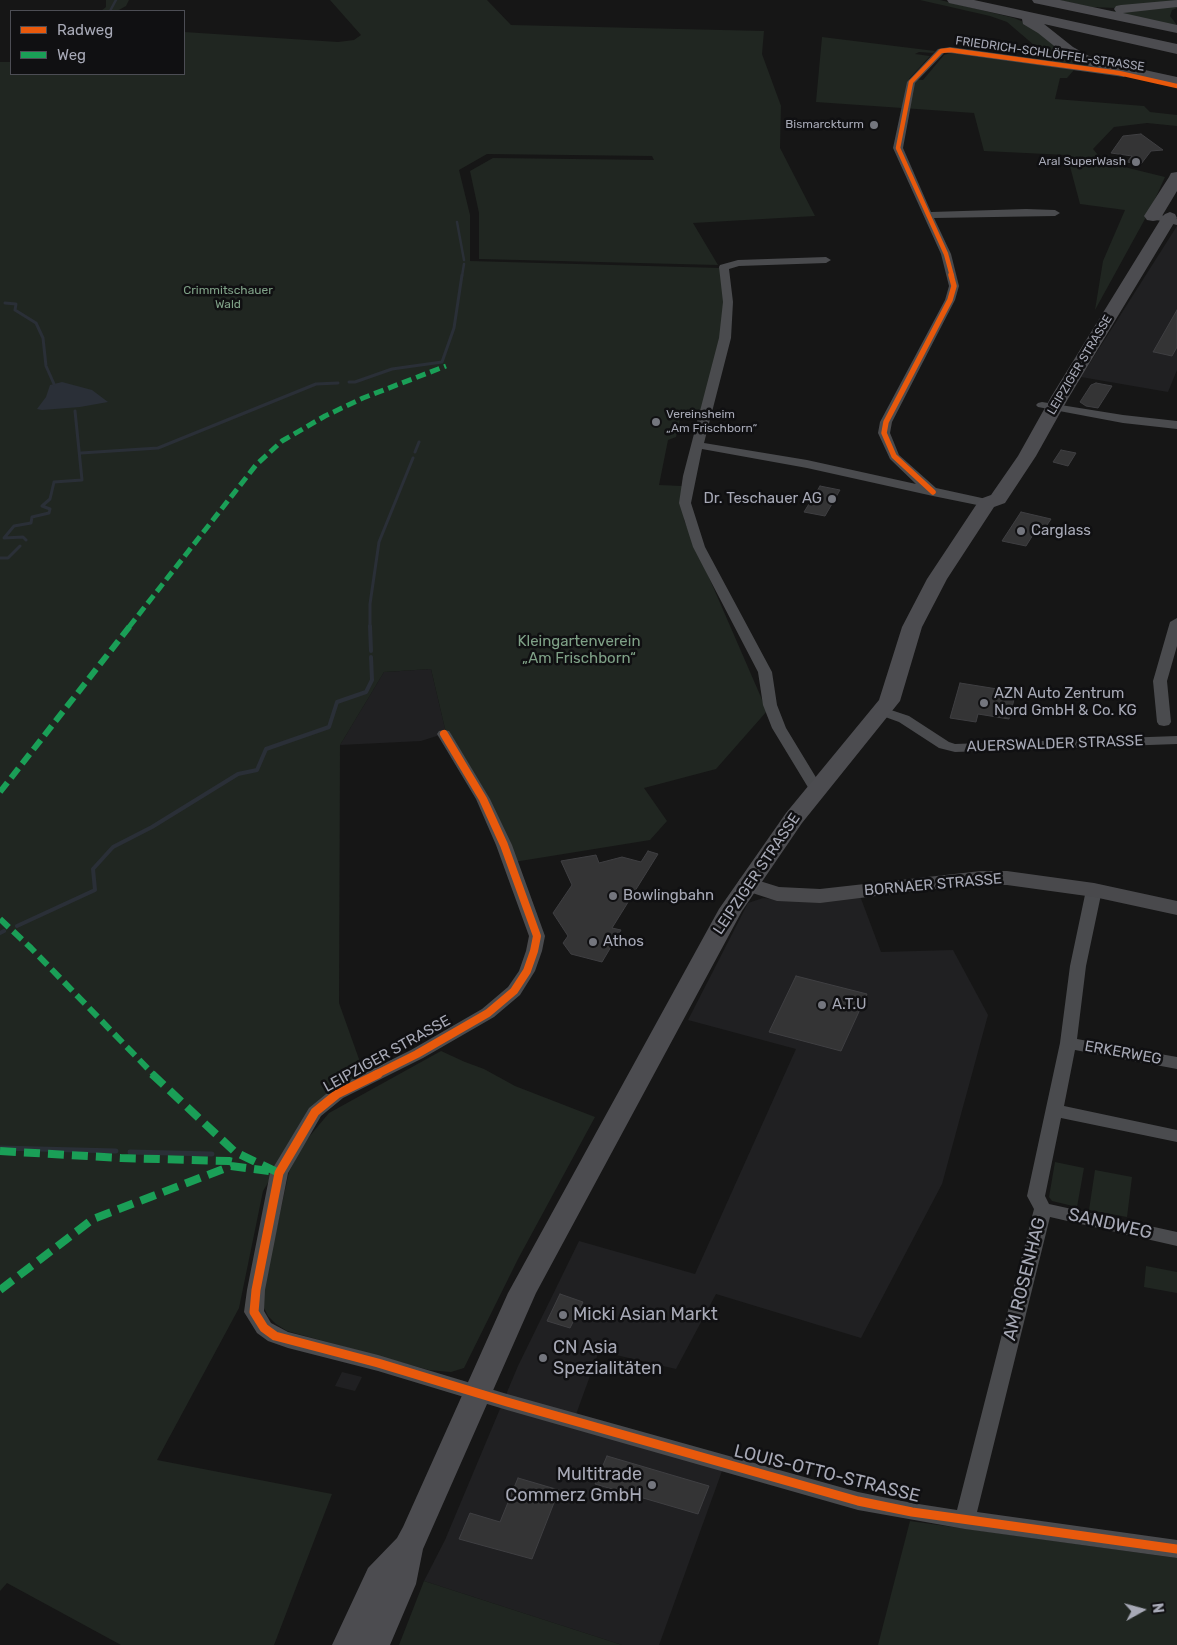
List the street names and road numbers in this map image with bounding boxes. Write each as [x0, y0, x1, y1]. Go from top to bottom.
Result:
street label: FRIEDRICH-SCHLÖFFEL-STRASSE [955, 34, 1145, 74]
street label: LEIPZIGER STRASSE [1044, 312, 1116, 418]
street label: AUERSWALDER STRASSE [966, 732, 1144, 756]
street label: LEIPZIGER STRASSE [710, 810, 804, 938]
street label: BORNAER STRASSE [863, 870, 1003, 900]
street label: LEIPZIGER STRASSE [320, 1012, 454, 1096]
street label: ERKERWEG [1083, 1037, 1163, 1069]
street label: SANDWEG [1066, 1204, 1154, 1244]
street label: AM ROSENHAG [999, 1215, 1051, 1343]
street label: LOUIS-OTTO-STRASSE [732, 1440, 922, 1508]

